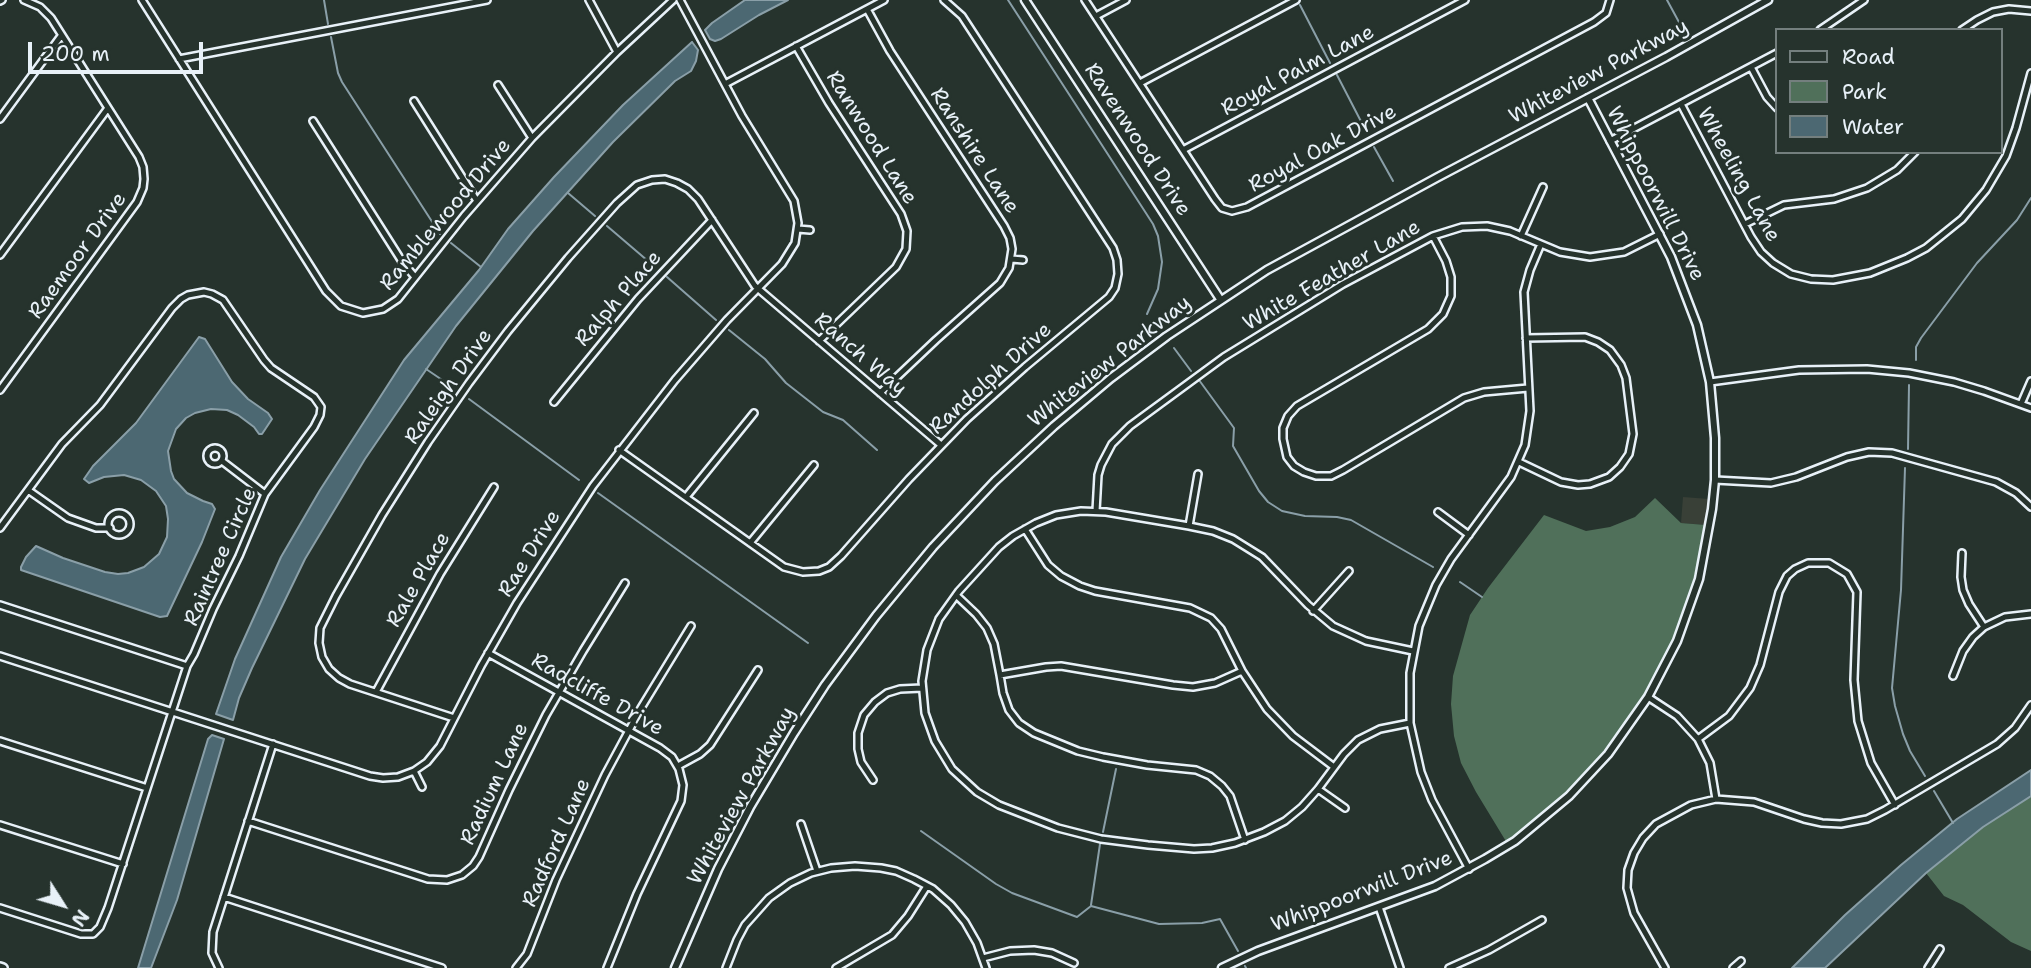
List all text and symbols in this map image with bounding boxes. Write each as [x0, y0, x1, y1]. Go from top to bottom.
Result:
street label: Whiteview Parkway [1505, 14, 1693, 130]
street label: Royal Palm Lane [1217, 20, 1379, 122]
scale bar [32, 28, 206, 72]
legend [1776, 28, 2003, 154]
text: 200 m [41, 40, 110, 68]
text: Road [1842, 43, 1895, 71]
street label: Ravenwood Drive [1078, 59, 1196, 221]
street label: Ranwood Lane [820, 67, 922, 209]
text: Park [1842, 78, 1887, 106]
street label: Ranshire Lane [924, 83, 1024, 219]
street label: Royal Oak Drive [1245, 99, 1401, 199]
street label: Whippoorwill Drive [1600, 103, 1710, 285]
street label: Wheeling Lane [1691, 104, 1785, 246]
text: Water [1842, 113, 1904, 141]
street label: Ramblewood Drive [375, 134, 517, 296]
street label: Raemoor Drive [24, 188, 132, 324]
street label: White Feather Lane [1239, 215, 1425, 337]
street label: Ralph Place [570, 246, 668, 352]
street label: Whiteview Parkway [1024, 291, 1196, 433]
street label: Ranch Way [809, 308, 911, 402]
street label: Randolph Drive [925, 318, 1057, 440]
street label: Raleigh Drive [400, 324, 498, 450]
street label: Raintree Circle [179, 484, 263, 630]
street label: Rae Drive [493, 506, 567, 602]
street label: Rale Place [382, 528, 456, 632]
street label: Radcliffe Drive [526, 648, 668, 742]
street label: Whiteview Parkway [683, 703, 801, 889]
street label: Radium Lane [456, 719, 534, 849]
street label: Radford Lane [517, 775, 597, 911]
street label: Whippoorwill Drive [1268, 846, 1456, 938]
north arrow [28, 870, 98, 940]
text: N [66, 904, 95, 931]

